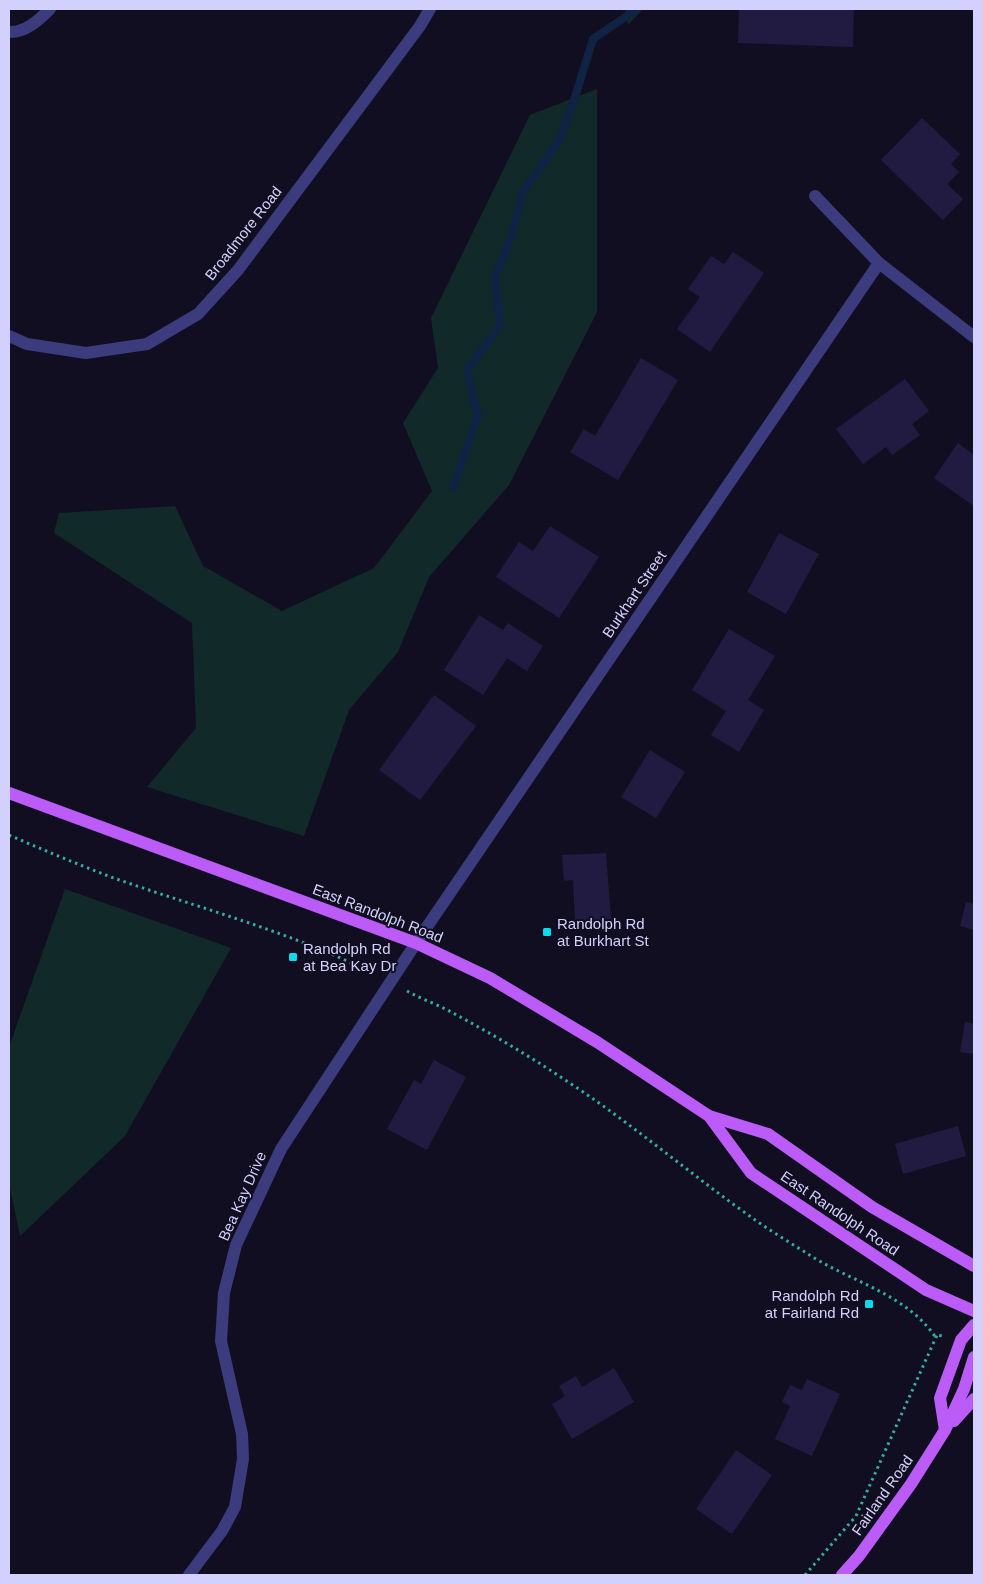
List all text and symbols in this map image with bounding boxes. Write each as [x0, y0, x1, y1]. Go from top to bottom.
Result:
street label: Broadmore Road [201, 183, 285, 283]
street label: Burkhart Street [599, 547, 670, 641]
street label: East Randolph Road [310, 880, 446, 946]
place label: Randolph Rd at Burkhart St [557, 915, 650, 949]
marker: Randolph Rd at Burkhart St [541, 926, 553, 938]
place label: Randolph Rd at Bea Kay Dr [303, 940, 396, 974]
marker: Randolph Rd at Bea Kay Dr [287, 951, 299, 963]
street label: Bea Kay Drive [215, 1149, 269, 1243]
street label: East Randolph Road [778, 1167, 902, 1259]
place label: Randolph Rd at Fairland Rd [765, 1287, 859, 1321]
marker: Randolph Rd at Fairland Rd [863, 1298, 875, 1310]
street label: Fairland Road [848, 1452, 916, 1538]

